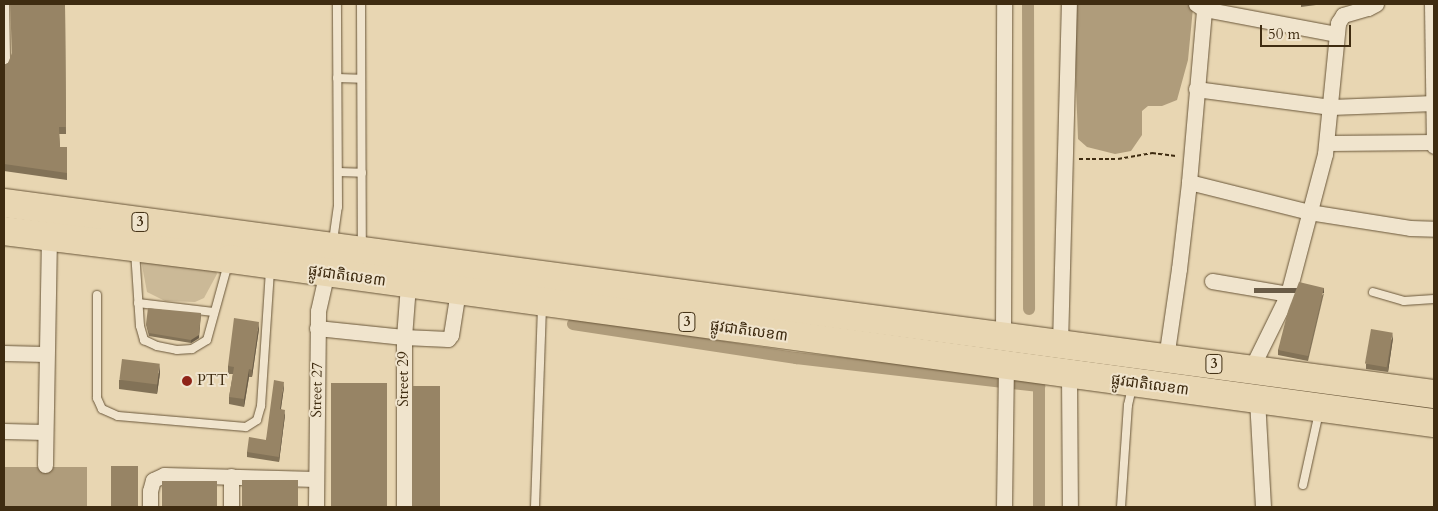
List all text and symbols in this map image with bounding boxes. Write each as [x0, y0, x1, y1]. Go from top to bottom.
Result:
scale bar [1263, 15, 1354, 47]
text: 50 m [1268, 24, 1300, 44]
road number: 3 [131, 210, 149, 233]
street label: ផ្លូវជាតិលេខ៣ [307, 262, 387, 290]
road number: 3 [678, 311, 696, 334]
street label: ផ្លូវជាតិលេខ៣ [709, 317, 789, 345]
street label: Street 29 [395, 351, 413, 407]
road number: 3 [1205, 352, 1223, 376]
street label: Street 27 [308, 362, 326, 418]
street label: ផ្លូវជាតិលេខ៣ [1110, 371, 1190, 399]
place label: PTT [197, 372, 228, 390]
marker: PTT [181, 375, 193, 387]

